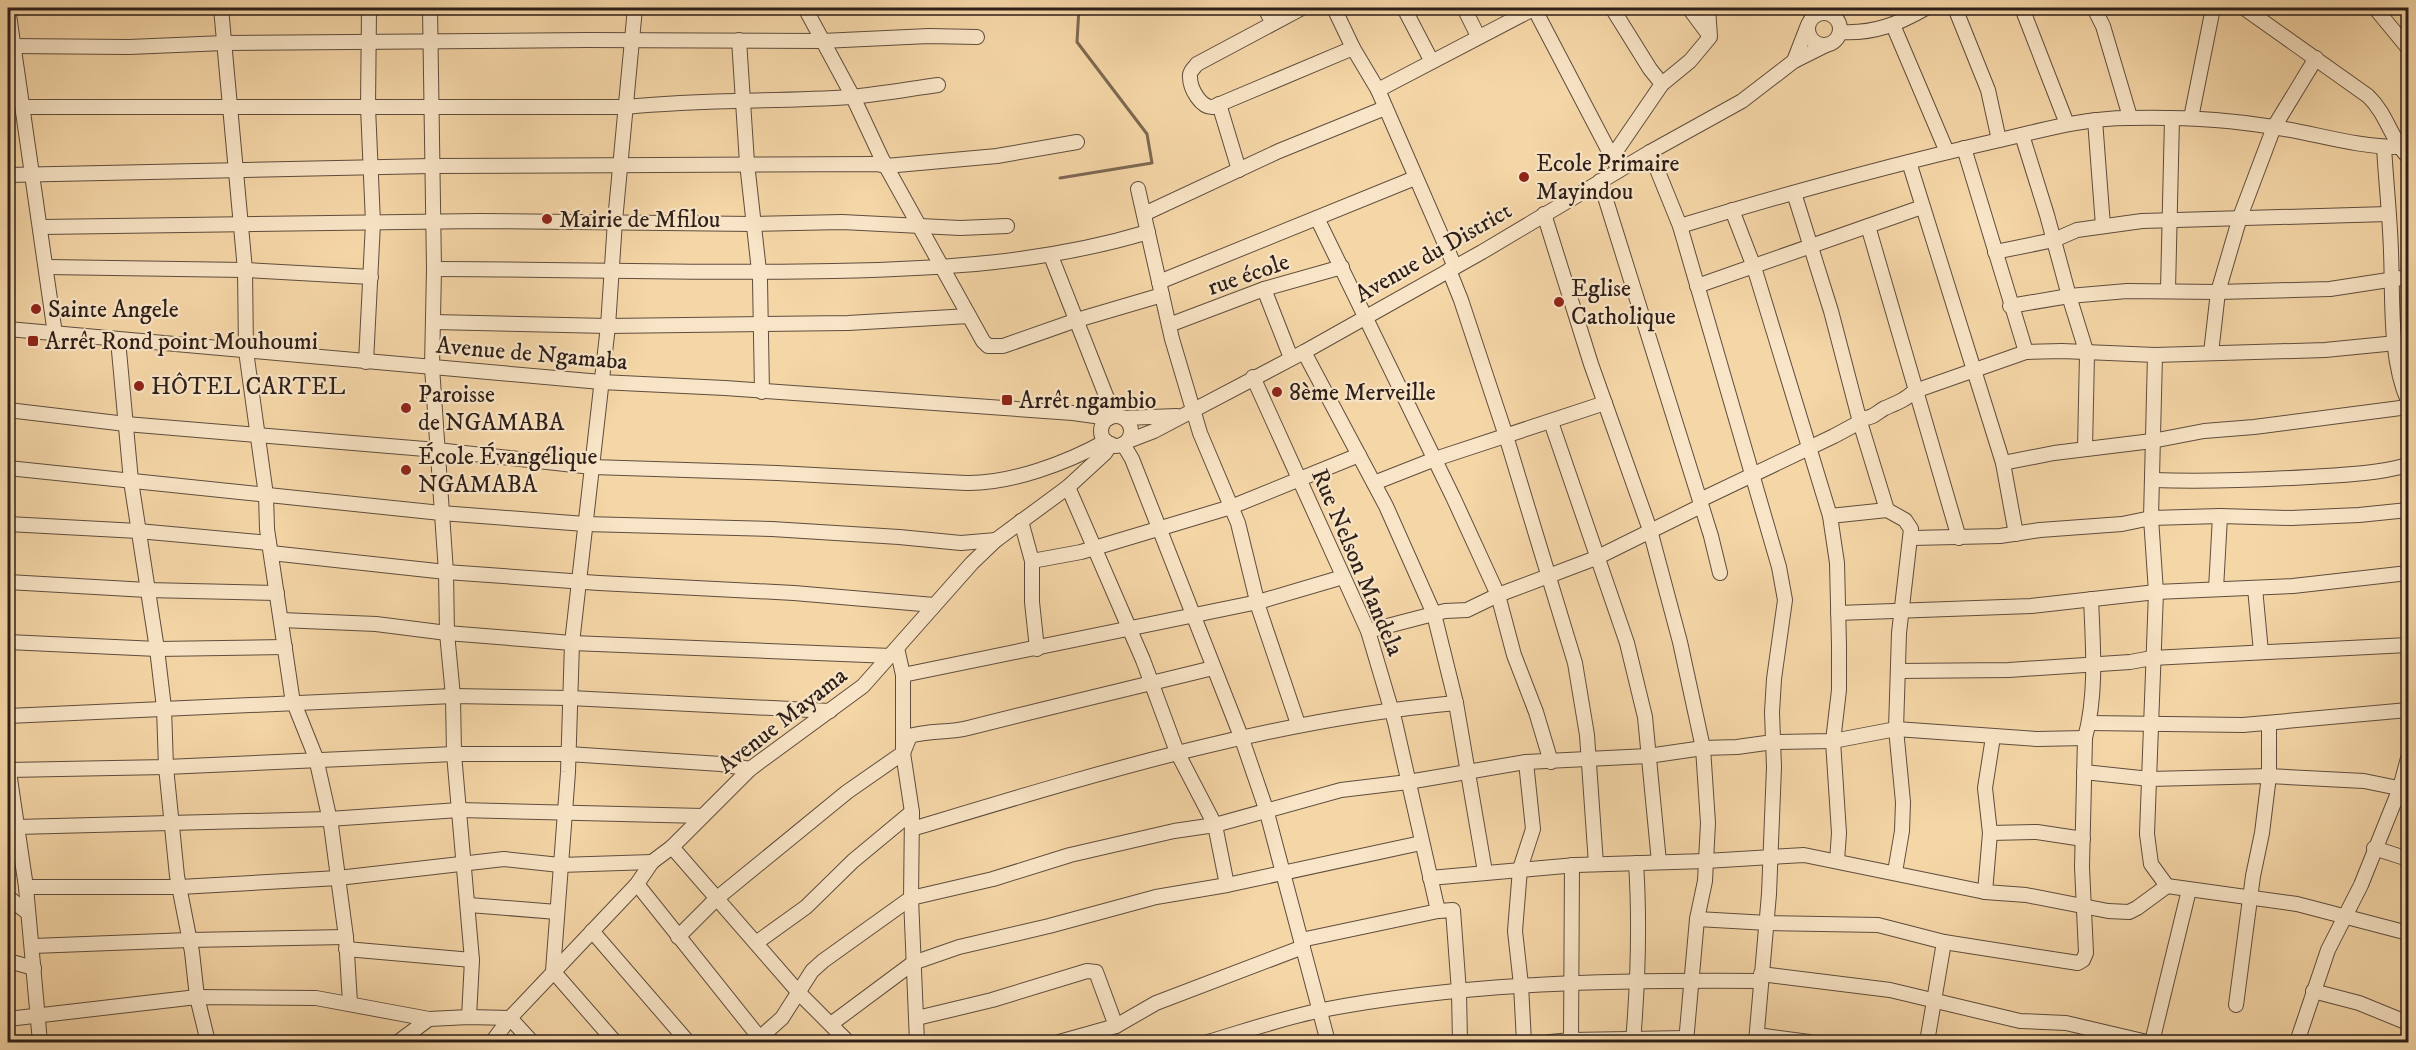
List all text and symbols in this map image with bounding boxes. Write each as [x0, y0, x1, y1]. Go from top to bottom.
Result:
place label: Ecole Primaire Mayindou [1536, 149, 1680, 207]
marker: Ecole Primaire Mayindou [1517, 170, 1531, 184]
street label: Avenue du District [1350, 196, 1517, 310]
place label: Mairie de Mfilou [559, 205, 720, 235]
marker: Mairie de Mfilou [540, 212, 554, 226]
street label: rue école [1203, 247, 1293, 303]
place label: Eglise Catholique [1571, 274, 1676, 332]
place label: Sainte Angele [48, 295, 179, 325]
marker: Eglise Catholique [1552, 295, 1566, 309]
marker: Sainte Angele [29, 302, 43, 316]
place label: Arrêt Rond point Mouhoumi [45, 327, 318, 357]
street label: Avenue de Ngamaba [435, 331, 630, 377]
marker: Arrêt Rond point Mouhoumi [26, 334, 40, 348]
place label: HÔTEL CARTEL [151, 372, 345, 402]
place label: 8ème Merveille [1289, 378, 1436, 408]
marker: HÔTEL CARTEL [132, 379, 146, 393]
place label: Paroisse de NGAMABA [418, 380, 565, 438]
marker: 8ème Merveille [1270, 385, 1284, 399]
place label: Arrêt ngambio [1019, 386, 1156, 416]
marker: Arrêt ngambio [1000, 393, 1014, 407]
marker: Paroisse de NGAMABA [399, 401, 413, 415]
place label: École Évangélique NGAMABA [418, 442, 597, 500]
marker: École Évangélique NGAMABA [399, 463, 413, 477]
street label: Rue Nelson Mandela [1304, 464, 1410, 661]
street label: Avenue Mayama [712, 660, 854, 781]

